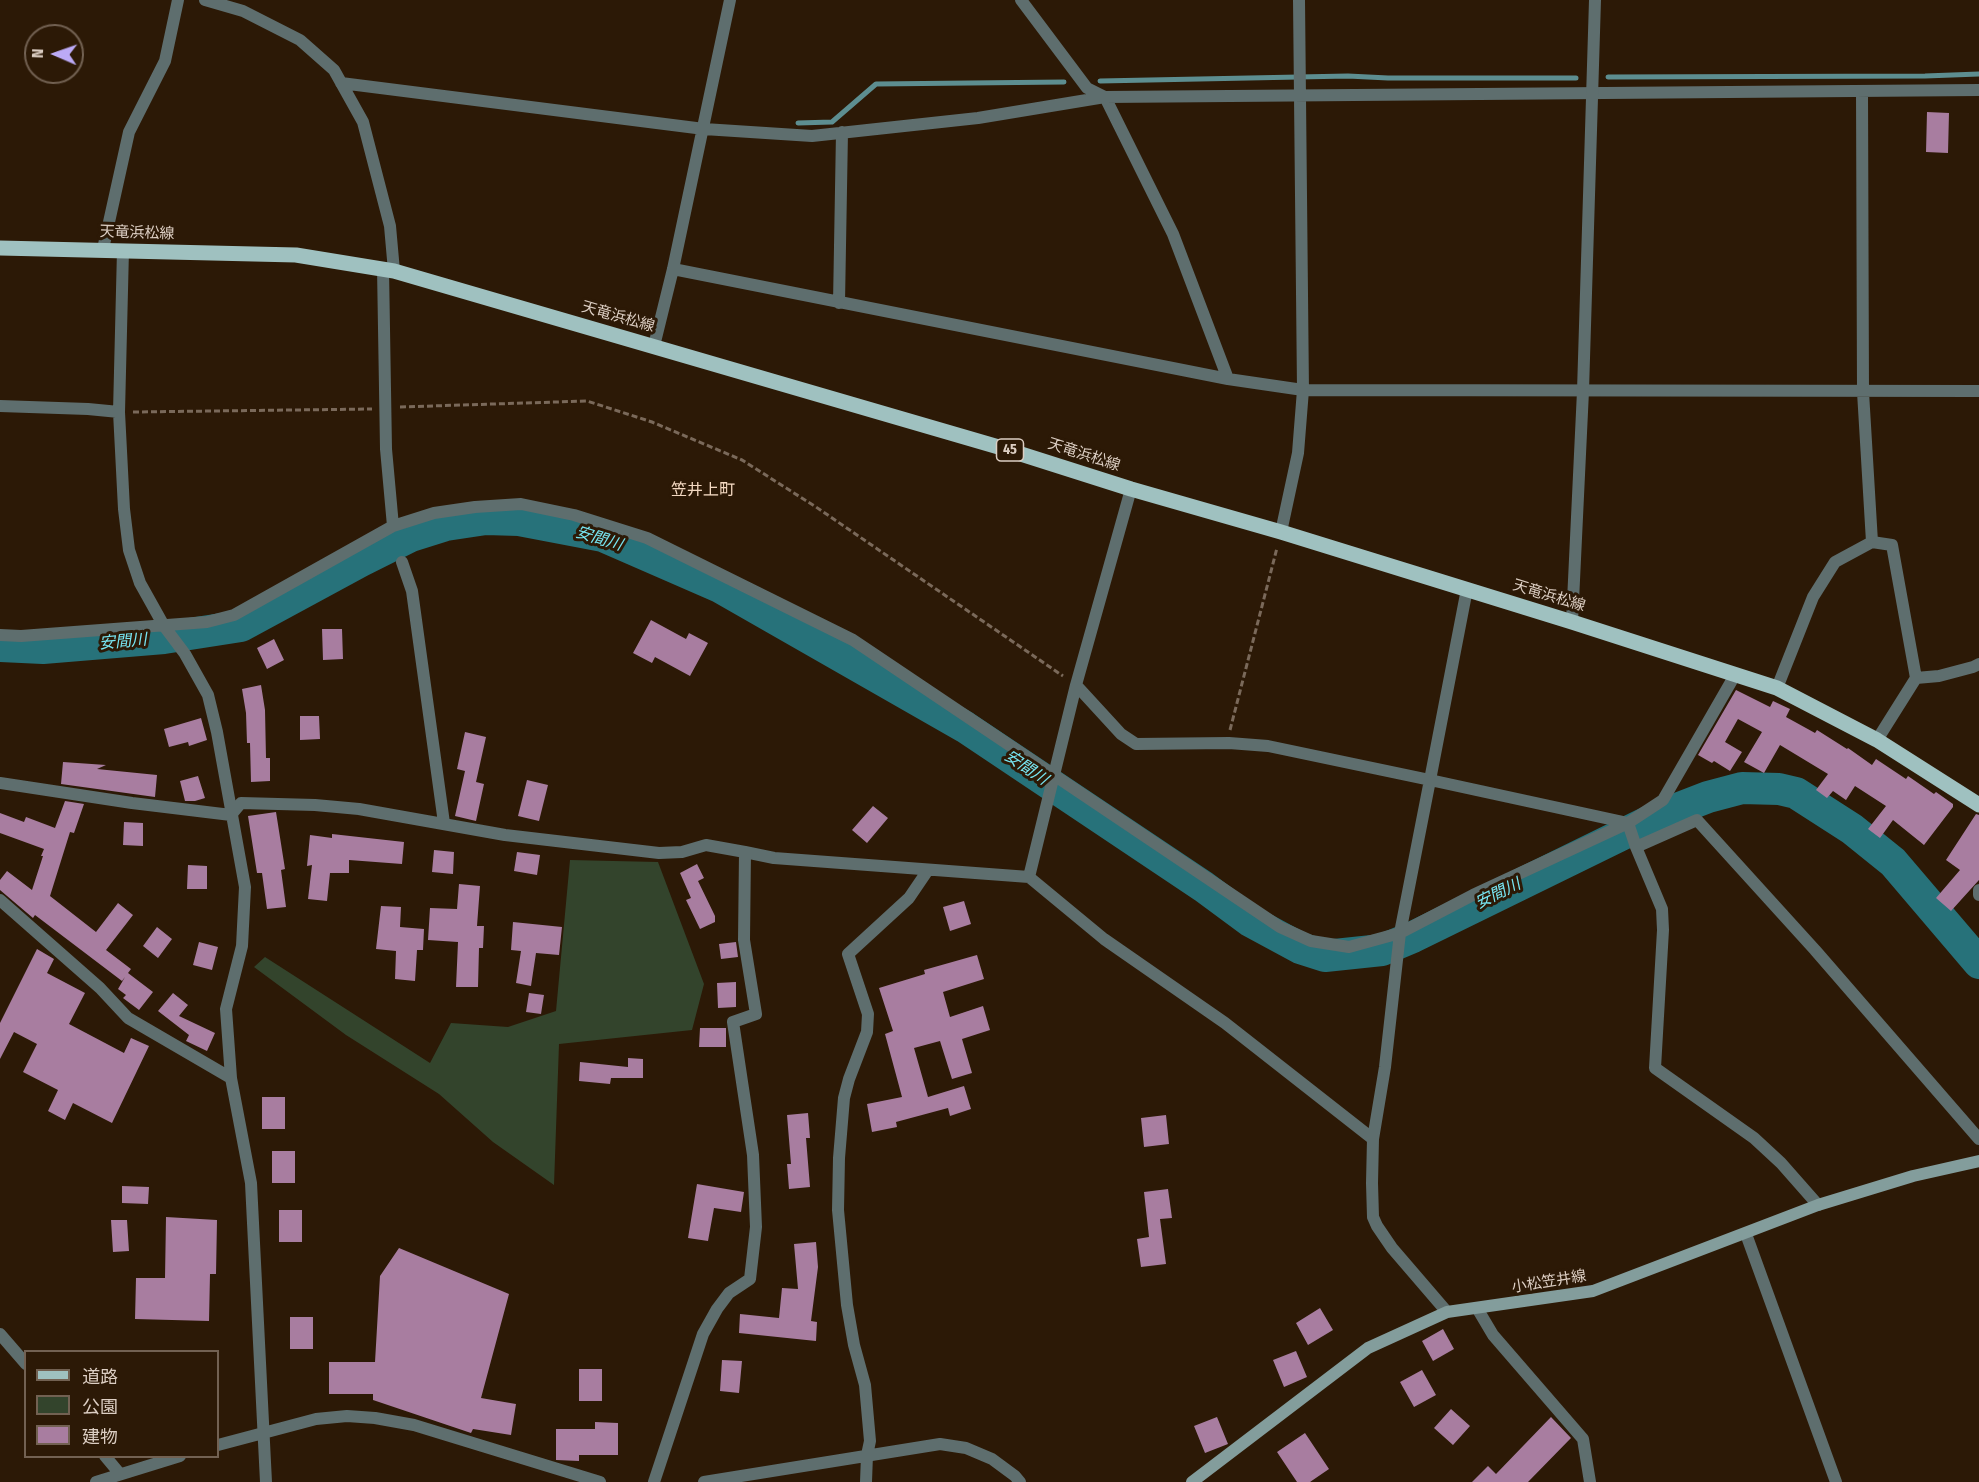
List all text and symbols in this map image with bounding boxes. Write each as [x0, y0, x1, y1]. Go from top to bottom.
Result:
north arrow [24, 24, 84, 84]
text: N [28, 48, 47, 59]
street label: 天竜浜松線 [99, 223, 175, 243]
street label: 天竜浜松線 [579, 298, 657, 336]
street label: 天竜浜松線 [1046, 435, 1122, 475]
road number: 45 [996, 439, 1024, 461]
district label: 笠井上町 [671, 481, 735, 501]
water label: 安間川 [573, 523, 625, 555]
street label: 天竜浜松線 [1511, 576, 1587, 616]
water label: 安間川 [98, 630, 148, 654]
water label: 安間川 [1001, 747, 1051, 789]
water label: 安間川 [1472, 875, 1524, 913]
street label: 小松笠井線 [1511, 1267, 1587, 1297]
legend [24, 1350, 219, 1458]
text: 道路 [82, 1366, 118, 1388]
text: 公園 [82, 1396, 118, 1418]
text: 建物 [82, 1426, 118, 1448]

